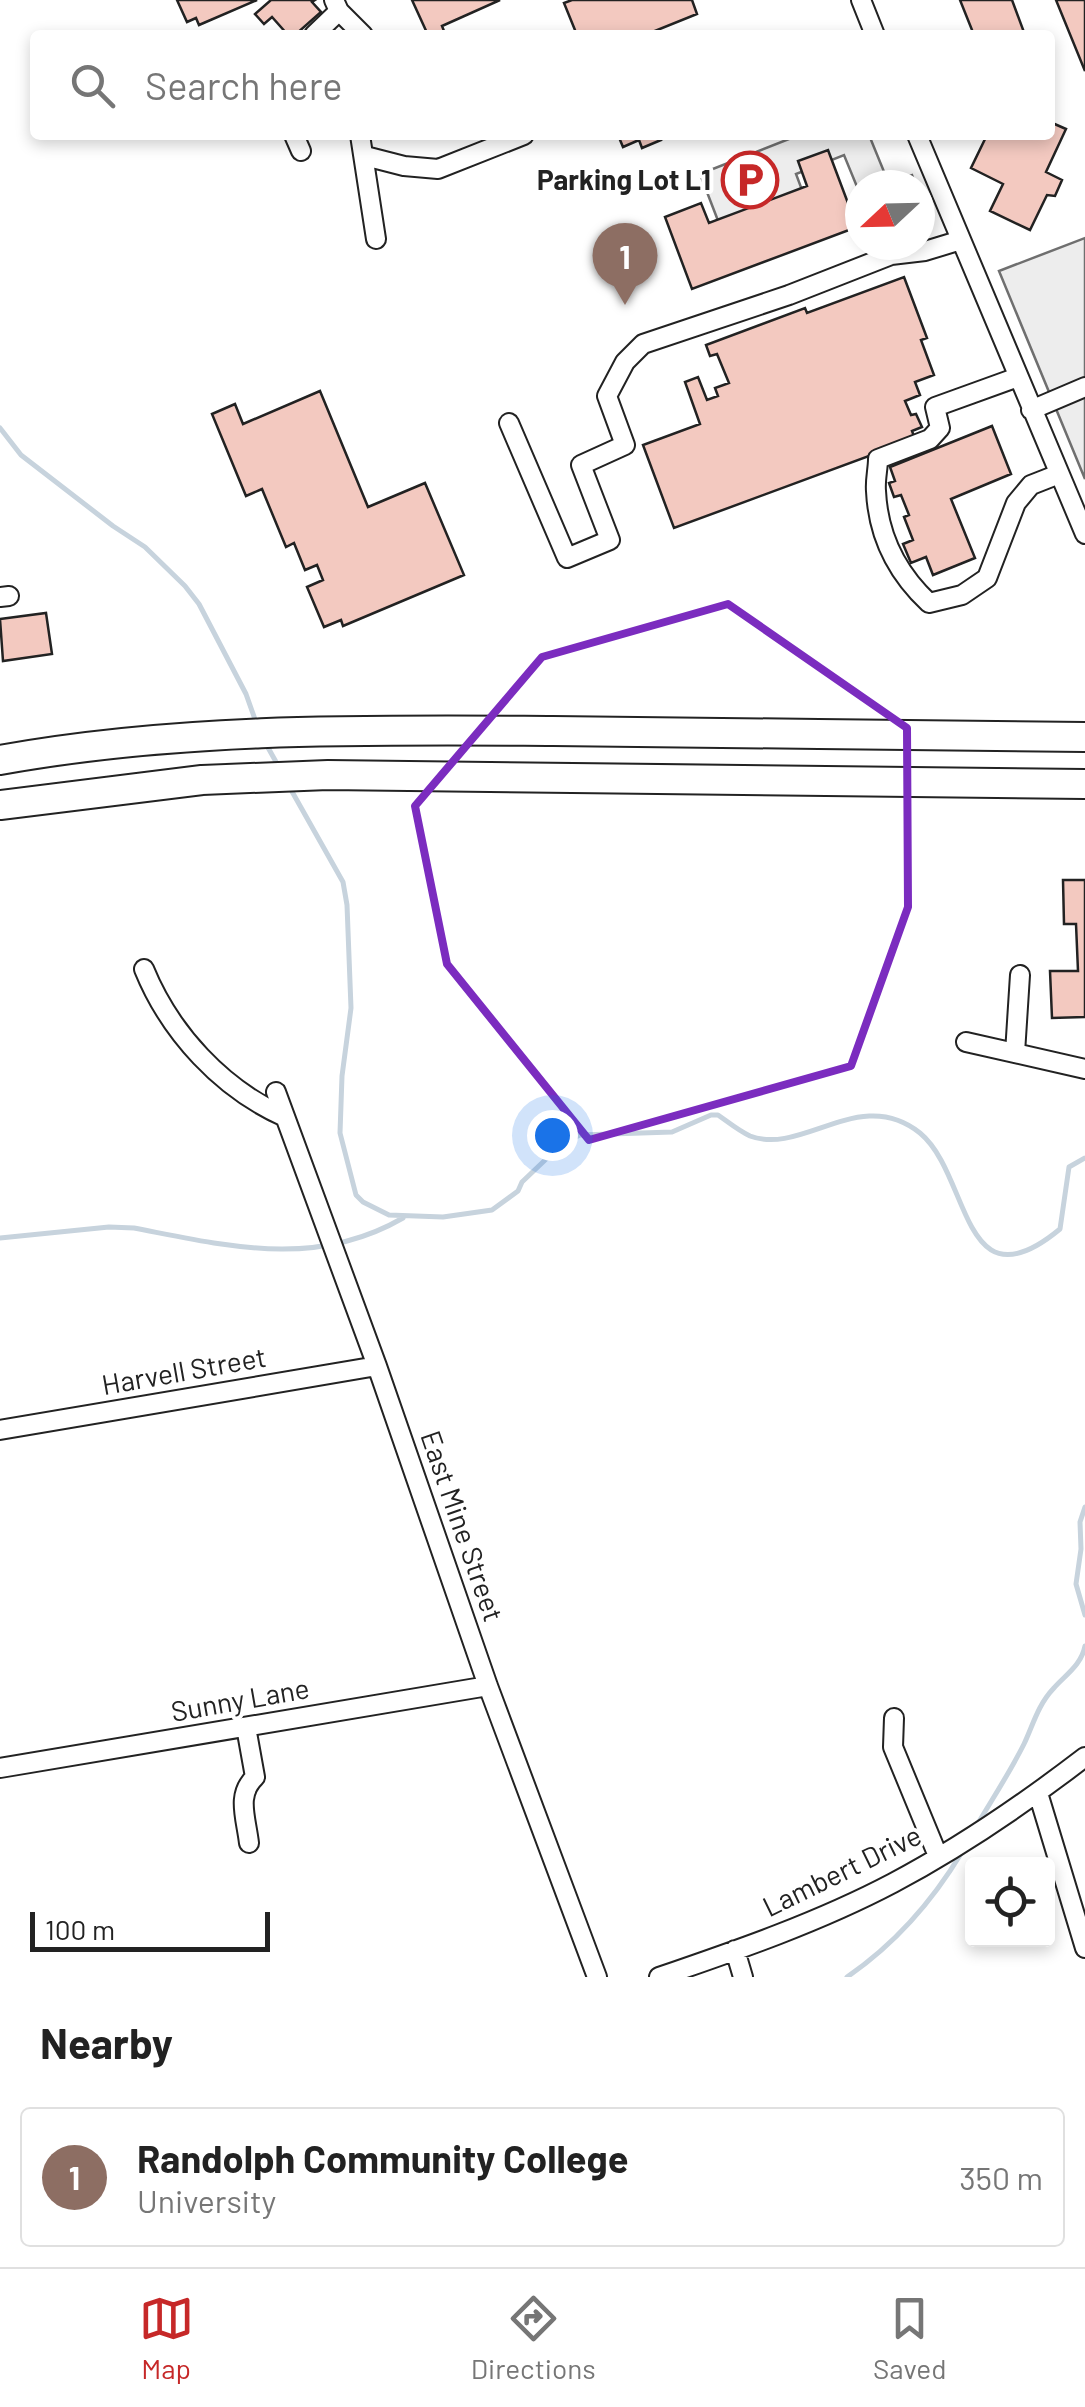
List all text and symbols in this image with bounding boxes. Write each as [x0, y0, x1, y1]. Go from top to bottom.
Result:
search box [30, 30, 1055, 140]
icon: search [65, 58, 120, 113]
text: Search here [145, 62, 343, 108]
parking icon: Parking Lot L1 [720, 150, 780, 210]
place label: Parking Lot L1 [537, 162, 711, 196]
north arrow [845, 170, 935, 260]
pin: 1 [592, 222, 658, 305]
your location [527, 1110, 578, 1161]
street label: Harvell Street [99, 1339, 269, 1401]
street label: East Mine Street [414, 1426, 511, 1626]
street label: Sunny Lane [168, 1670, 312, 1728]
street label: Lambert Drive [757, 1817, 926, 1923]
map controls [965, 1857, 1055, 1947]
button: locate [965, 1857, 1055, 1947]
scale bar [30, 1907, 270, 1952]
text: 100 m [45, 1912, 115, 1946]
text: Nearby [40, 2017, 173, 2067]
text: Randolph Community College [137, 2135, 628, 2181]
text: 1 [69, 2158, 80, 2196]
text: 350 m [959, 2158, 1043, 2196]
text: University [137, 2181, 276, 2219]
tab: Map [139, 2291, 194, 2385]
tab: Directions [471, 2291, 596, 2385]
tab: Saved [873, 2291, 946, 2385]

